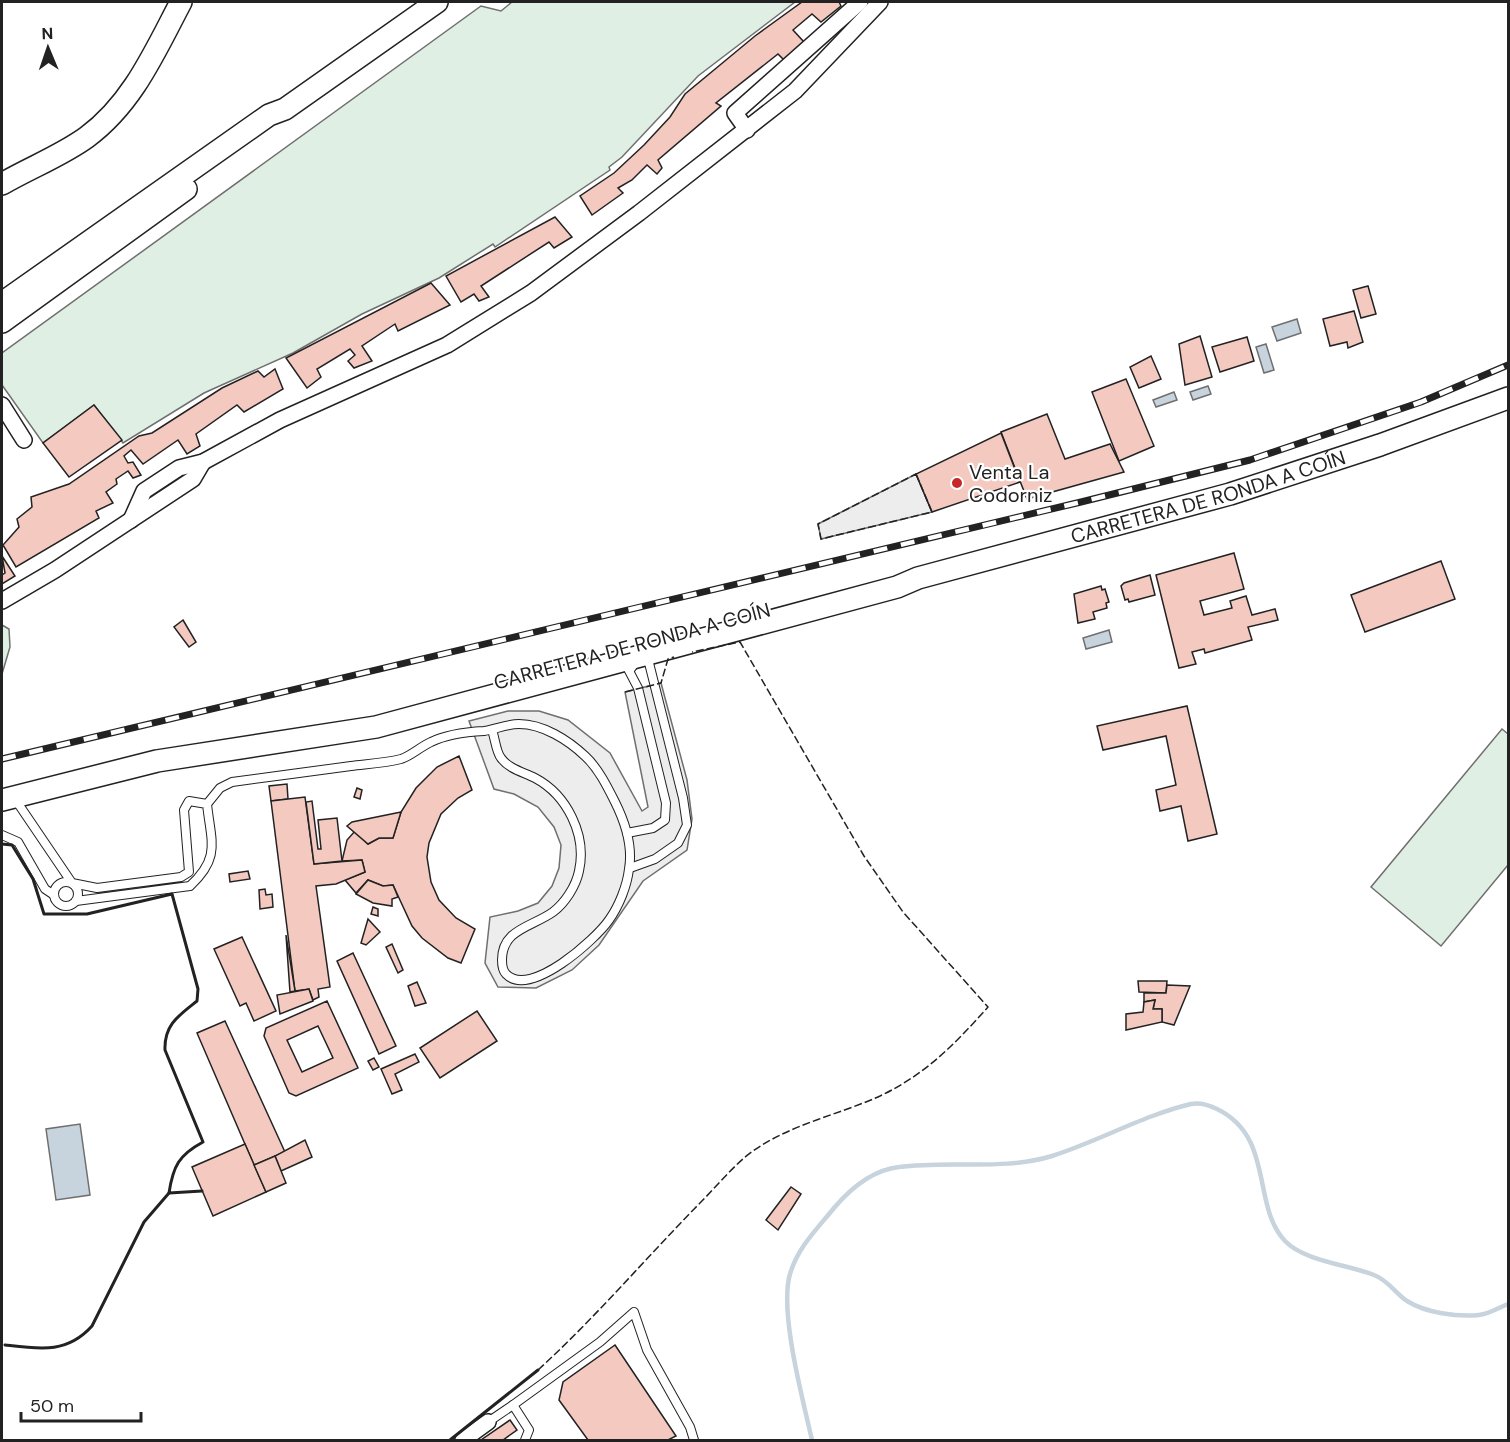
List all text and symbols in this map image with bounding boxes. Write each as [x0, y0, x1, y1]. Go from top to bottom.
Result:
north arrow [18, 18, 78, 78]
text: N [41, 23, 54, 44]
street label: CARRETERA DE RONDA A COÍN [1068, 444, 1349, 549]
place label: Venta La Codorniz [969, 459, 1052, 508]
marker: Venta La Codorniz [950, 476, 964, 490]
street label: CARRETERA DE RONDA A COÍN [491, 597, 773, 695]
scale bar [21, 1385, 141, 1423]
text: 50 m [30, 1394, 74, 1418]

